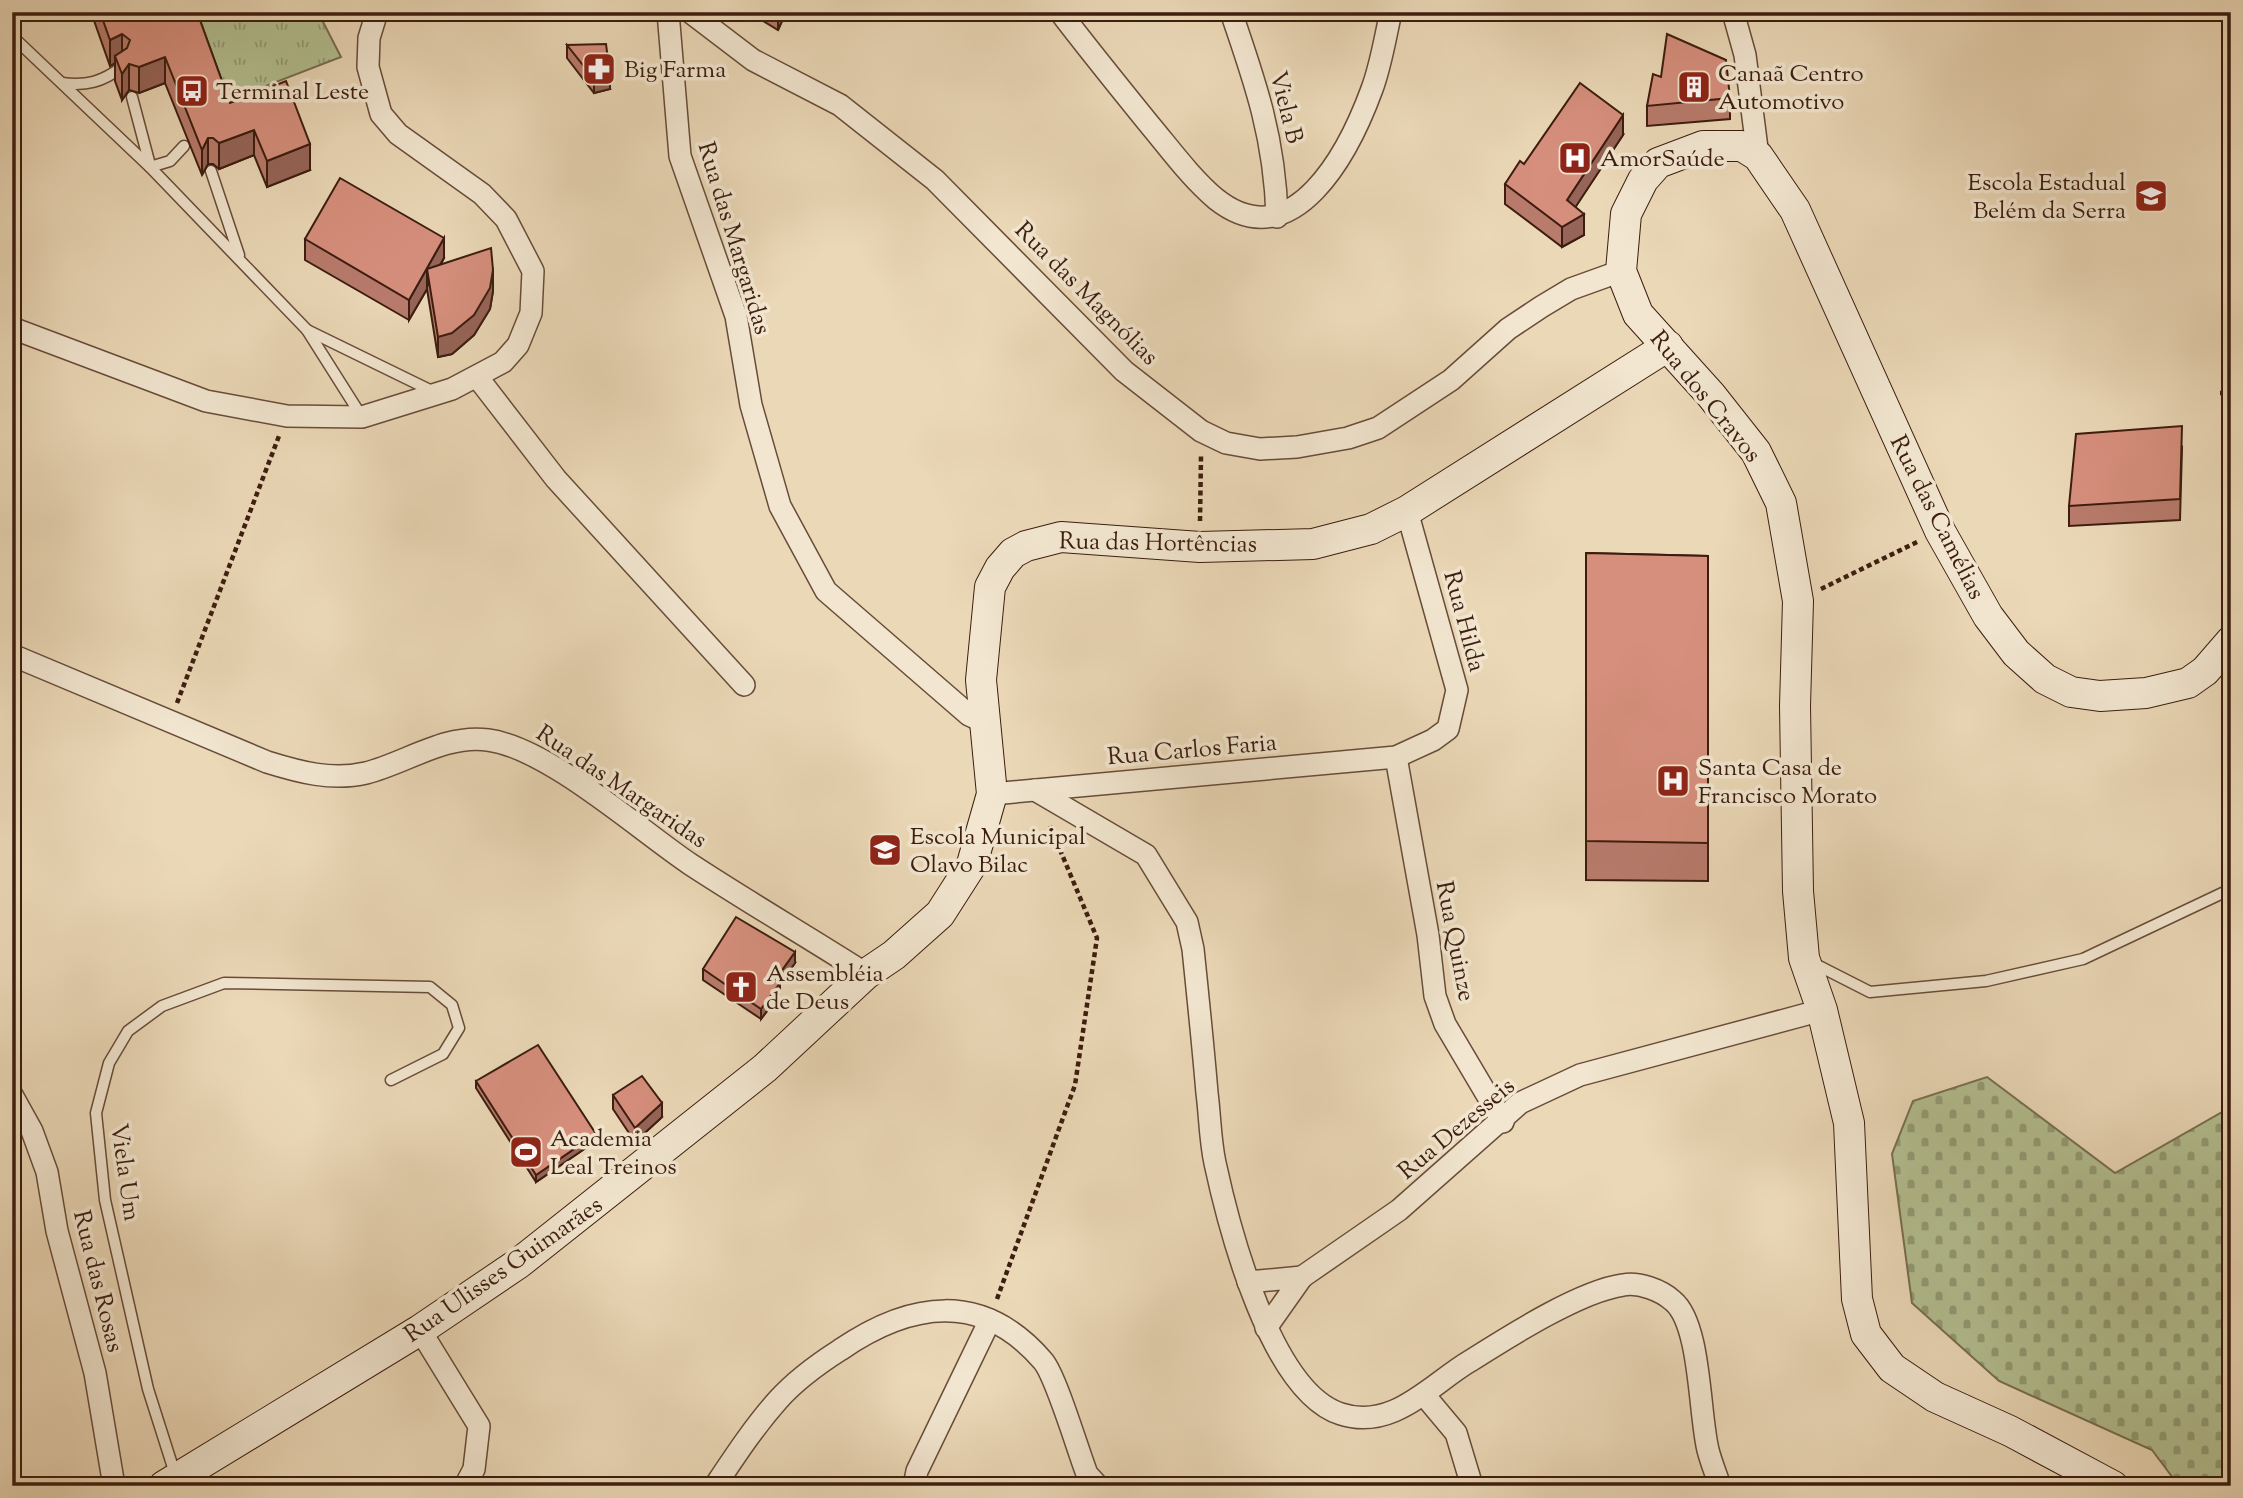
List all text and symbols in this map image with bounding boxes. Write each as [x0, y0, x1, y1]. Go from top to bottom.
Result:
pharmacy icon: Big Farma [580, 50, 618, 88]
place label: Big Farma [624, 54, 726, 88]
place label: Canaã Centro Automotivo [1718, 58, 1864, 120]
street label: Viela B [1260, 68, 1310, 147]
building icon: Canaã Centro Automotivo [1675, 68, 1713, 106]
bus stop icon: Terminal Leste [173, 72, 211, 110]
place label: Terminal Leste [216, 76, 369, 110]
street label: Rua das Margaridas [688, 138, 779, 339]
hospital icon: AmorSaúde [1556, 139, 1594, 177]
place label: AmorSaúde [1600, 143, 1725, 177]
place label: Escola Estadual Belém da Serra [1968, 167, 2126, 229]
school or university icon: Escola Estadual Belém da Serra [2132, 177, 2170, 215]
street label: Rua das Magnólias [1006, 215, 1165, 374]
street label: Rua dos Cravos [1641, 324, 1768, 470]
street label: Rua das Camélias [1880, 430, 1992, 606]
street label: Rua das Hortências [1059, 525, 1257, 563]
street label: Rua Hilda [1433, 567, 1493, 676]
street label: Rua das Margaridas [529, 718, 713, 858]
street label: Rua Carlos Faria [1106, 727, 1278, 775]
place label: Santa Casa de Francisco Morato [1698, 752, 1877, 814]
hospital icon: Santa Casa de Francisco Morato [1654, 762, 1692, 800]
place label: Escola Municipal Olavo Bilac [910, 821, 1086, 883]
school or university icon: Escola Municipal Olavo Bilac [866, 831, 904, 869]
street label: Rua Quinze [1426, 878, 1482, 1004]
place label: Assembléia de Deus [766, 958, 884, 1020]
church icon: Assembléia de Deus [722, 968, 760, 1006]
street label: Rua Dezesseis [1391, 1070, 1523, 1189]
street label: Viela Um [100, 1121, 148, 1223]
place label: Academia Leal Treinos [550, 1123, 677, 1185]
sports icon: Academia Leal Treinos [507, 1133, 545, 1171]
street label: Rua Ulisses Guimarães [398, 1189, 610, 1352]
street label: Rua das Rosas [63, 1207, 131, 1356]

